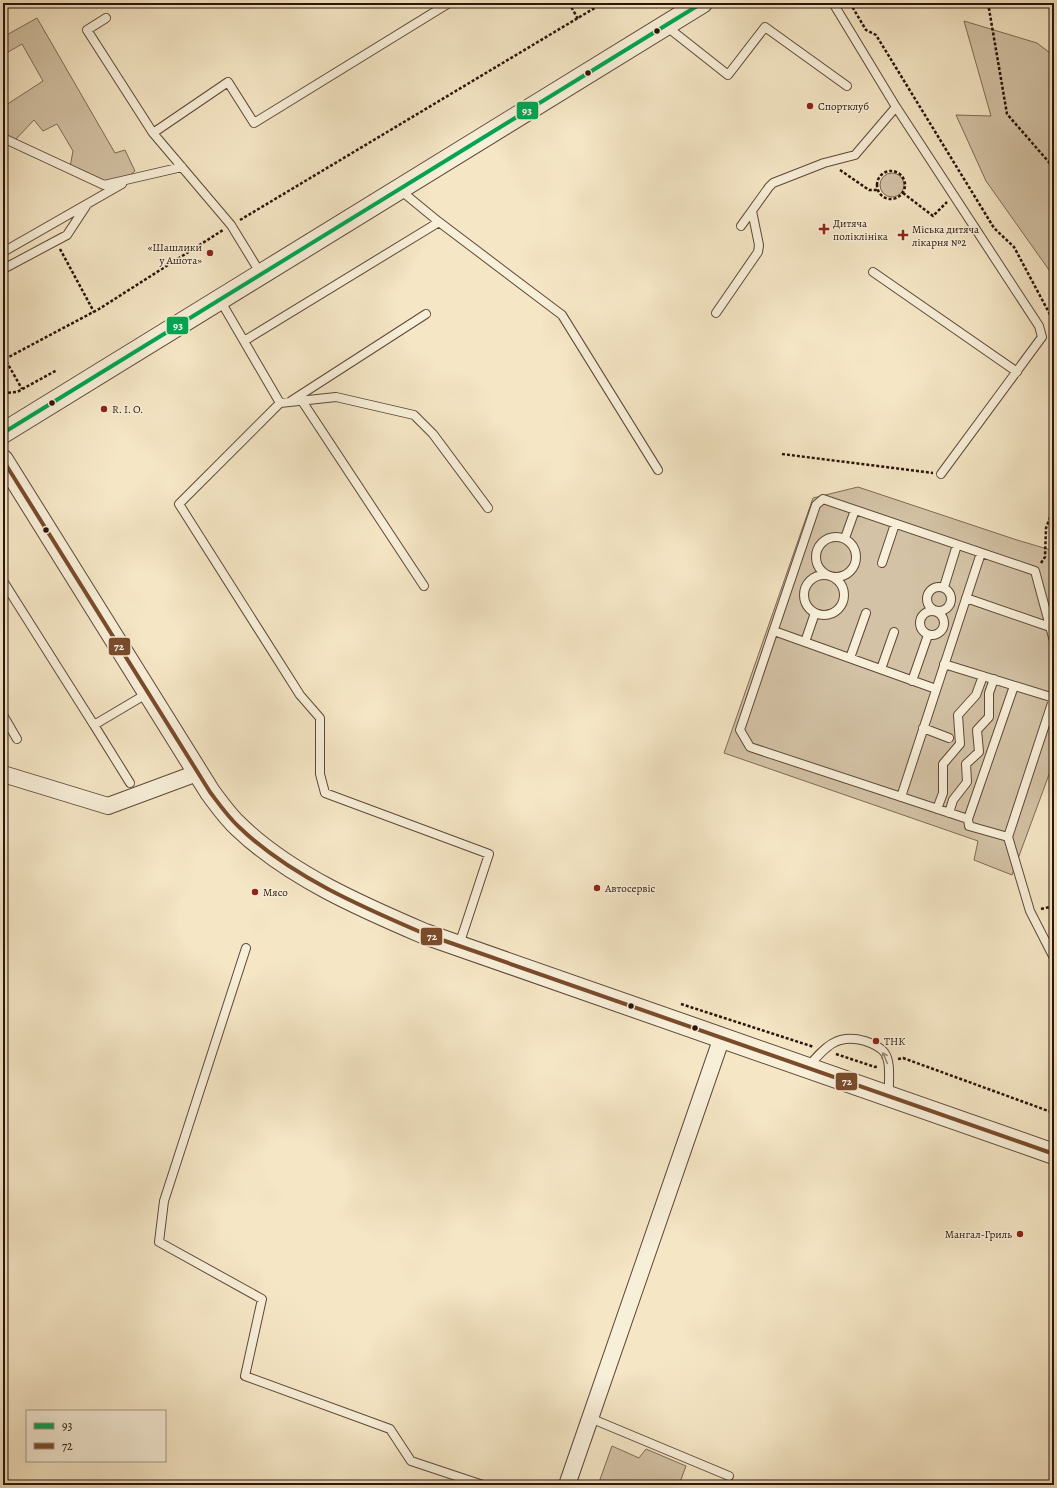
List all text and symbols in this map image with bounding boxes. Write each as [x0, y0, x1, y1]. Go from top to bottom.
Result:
unlabelled marker [652, 26, 662, 36]
unlabelled marker [583, 68, 593, 78]
place label: Спортклуб [818, 99, 869, 114]
line badge: 93 [516, 101, 539, 120]
marker: Спортклуб [805, 101, 815, 111]
text: 93 [522, 103, 532, 118]
place label: Дитяча поліклініка [833, 216, 889, 244]
place label: Міська дитяча лікарня №2 [912, 222, 980, 250]
marker: Дитяча поліклініка [818, 223, 830, 235]
marker: Міська дитяча лікарня №2 [897, 229, 909, 241]
place label: «Шашлики у Ашота» [148, 240, 202, 268]
marker: «Шашлики у Ашота» [205, 248, 215, 258]
line badge: 93 [166, 316, 189, 335]
text: 93 [173, 318, 183, 333]
unlabelled marker [47, 398, 57, 408]
place label: R. I. O. [112, 402, 143, 417]
marker: R. I. O. [99, 404, 109, 414]
unlabelled marker [41, 525, 51, 535]
line badge: 72 [108, 637, 131, 656]
text: 72 [114, 639, 125, 654]
place label: Автосервіс [604, 881, 656, 896]
marker: Автосервіс [592, 883, 602, 893]
place label: Мясо [263, 885, 288, 900]
marker: Мясо [250, 887, 260, 897]
line badge: 72 [420, 927, 443, 946]
text: 72 [427, 929, 438, 944]
unlabelled marker [626, 1001, 636, 1011]
unlabelled marker [690, 1023, 700, 1033]
place label: ТНК [884, 1034, 905, 1049]
marker: ТНК [871, 1036, 881, 1046]
one-way arrow [881, 1052, 889, 1064]
line badge: 72 [835, 1072, 858, 1091]
text: 72 [842, 1074, 853, 1089]
place label: Мангал-Гриль [945, 1227, 1012, 1242]
marker: Мангал-Гриль [1015, 1229, 1025, 1239]
legend [26, 1410, 166, 1462]
text: 93 [62, 1418, 72, 1434]
text: 72 [62, 1438, 73, 1454]

